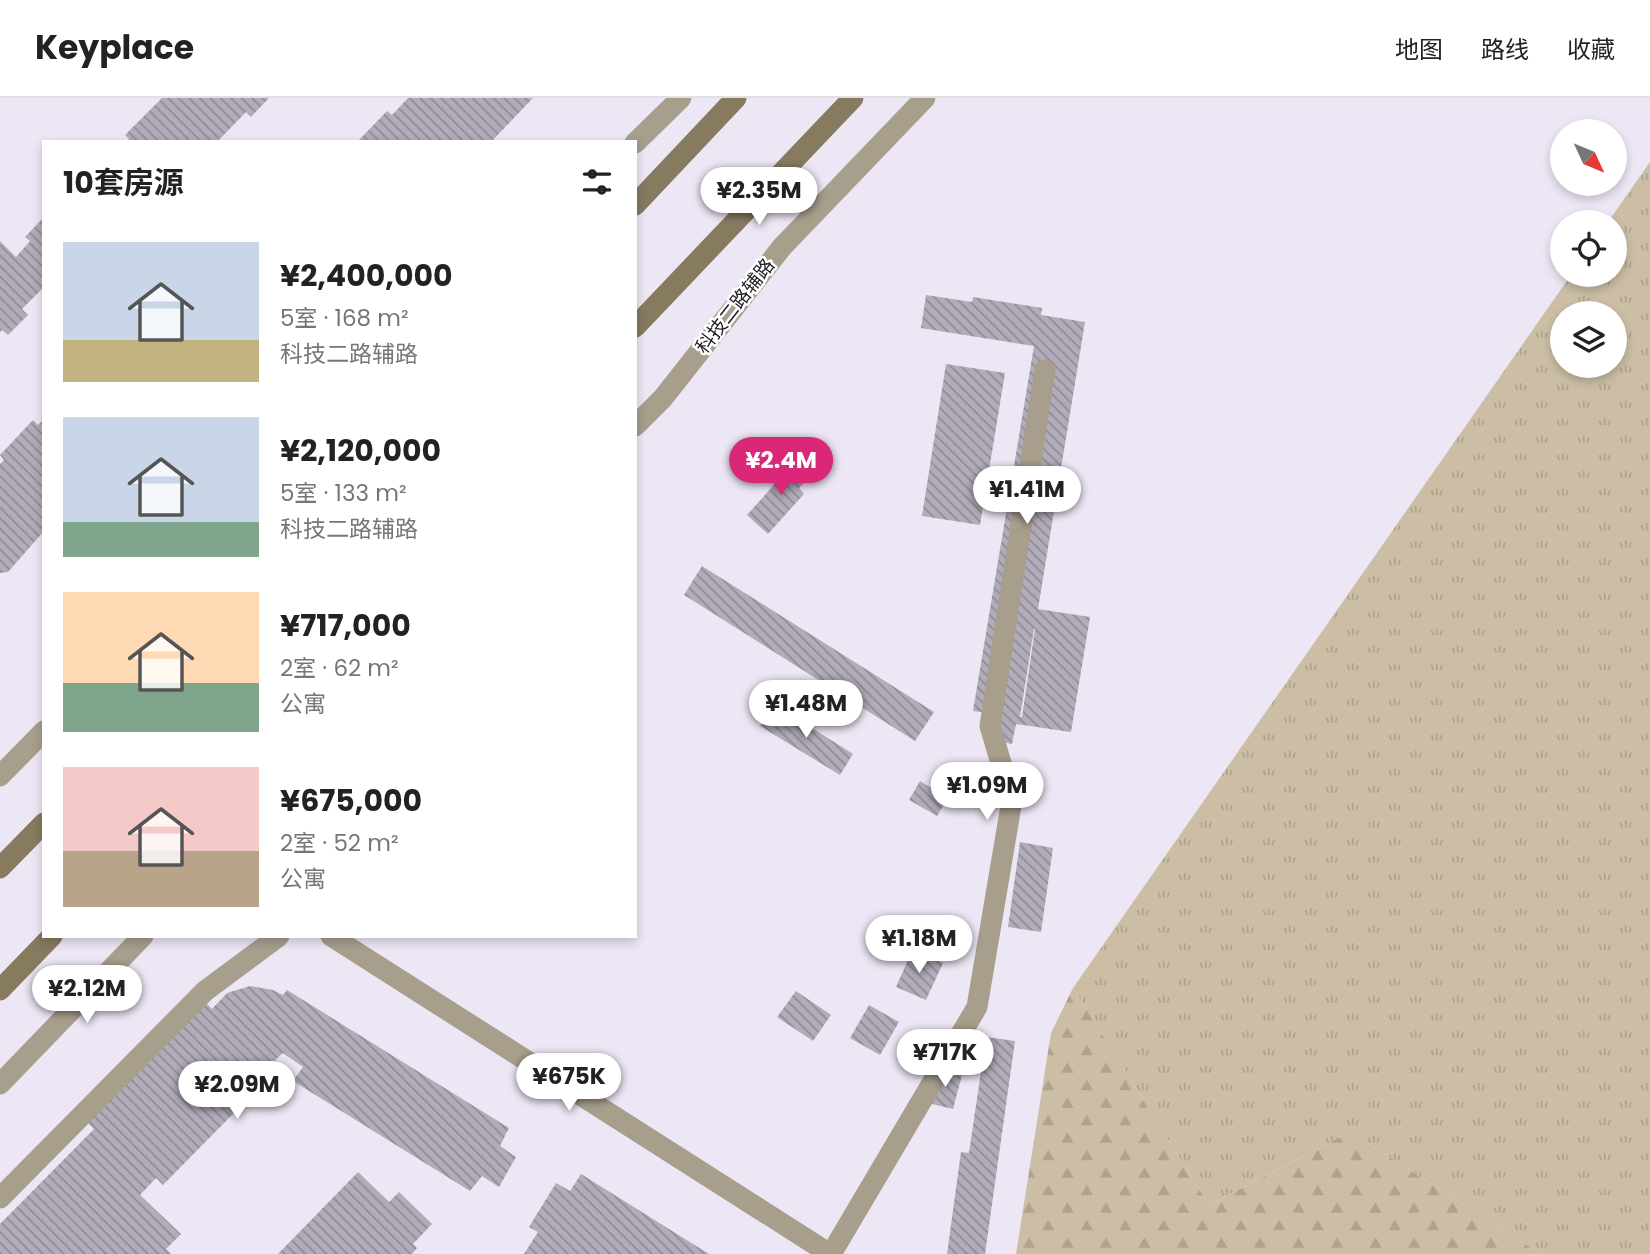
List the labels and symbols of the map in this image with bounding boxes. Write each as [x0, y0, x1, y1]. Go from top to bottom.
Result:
north arrow [1550, 119, 1628, 196]
pin: ¥2.35M [702, 167, 816, 227]
street label: 科技二路辅路 [689, 253, 781, 359]
pin: ¥2.4M [732, 438, 830, 497]
pin: ¥1.41M [970, 466, 1084, 526]
pin: ¥1.48M [749, 680, 863, 740]
pin: ¥1.09M [930, 762, 1044, 822]
pin: ¥1.18M [862, 916, 976, 975]
pin: ¥2.12M [30, 965, 144, 1025]
pin: ¥717K [896, 1030, 994, 1089]
pin: ¥675K [520, 1054, 618, 1113]
pin: ¥2.09M [180, 1062, 294, 1121]

